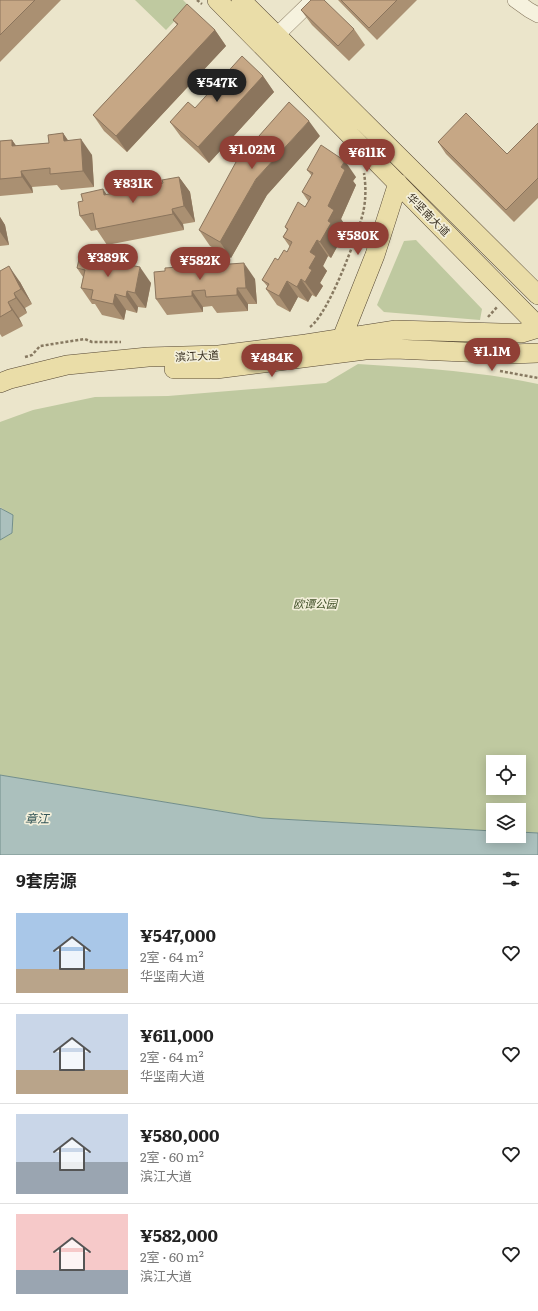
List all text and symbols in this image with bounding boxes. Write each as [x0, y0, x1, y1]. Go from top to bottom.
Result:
pin: ¥547K [189, 69, 245, 103]
text: ¥547K [196, 72, 238, 91]
pin: ¥1.02M [219, 136, 285, 170]
text: ¥1.02M [229, 139, 275, 158]
pin: ¥611K [339, 139, 395, 173]
text: ¥611K [348, 142, 386, 161]
pin: ¥831K [105, 170, 161, 204]
text: ¥831K [113, 173, 153, 192]
street label: 华坚南大道 [404, 189, 454, 239]
pin: ¥580K [330, 222, 386, 256]
text: ¥580K [337, 225, 379, 244]
pin: ¥389K [80, 244, 136, 278]
text: ¥389K [87, 247, 129, 266]
pin: ¥582K [172, 247, 228, 281]
text: ¥582K [179, 250, 221, 269]
pin: ¥1.1M [464, 338, 520, 372]
text: ¥1.1M [473, 341, 511, 360]
pin: ¥484K [244, 344, 300, 378]
street label: 滨江大道 [175, 346, 219, 364]
text: ¥484K [250, 347, 294, 366]
park label: 欧谭公园 [293, 595, 339, 611]
map controls [486, 755, 526, 843]
button: locate [486, 755, 526, 795]
button: layers [486, 803, 526, 843]
water label: 章江 [25, 809, 51, 827]
text: 9套房源 [16, 867, 77, 892]
icon: filters [500, 868, 522, 890]
text: ¥547,000 [140, 922, 216, 947]
icon: home [48, 929, 96, 977]
icon: heart [500, 942, 522, 964]
text: 2室 · 64 m² [140, 947, 204, 966]
text: 华坚南大道 [140, 966, 205, 985]
text: ¥611,000 [140, 1022, 214, 1047]
icon: home [48, 1030, 96, 1078]
icon: heart [500, 1043, 522, 1065]
text: 2室 · 64 m² [140, 1047, 204, 1066]
text: 华坚南大道 [140, 1066, 205, 1085]
text: ¥580,000 [140, 1122, 219, 1147]
icon: home [48, 1130, 96, 1178]
icon: heart [500, 1143, 522, 1165]
text: 2室 · 60 m² [140, 1147, 204, 1166]
text: 滨江大道 [140, 1166, 192, 1185]
text: ¥582,000 [140, 1222, 218, 1247]
icon: home [48, 1230, 96, 1278]
icon: heart [500, 1243, 522, 1265]
text: 2室 · 60 m² [140, 1247, 204, 1266]
text: 滨江大道 [140, 1266, 192, 1285]

